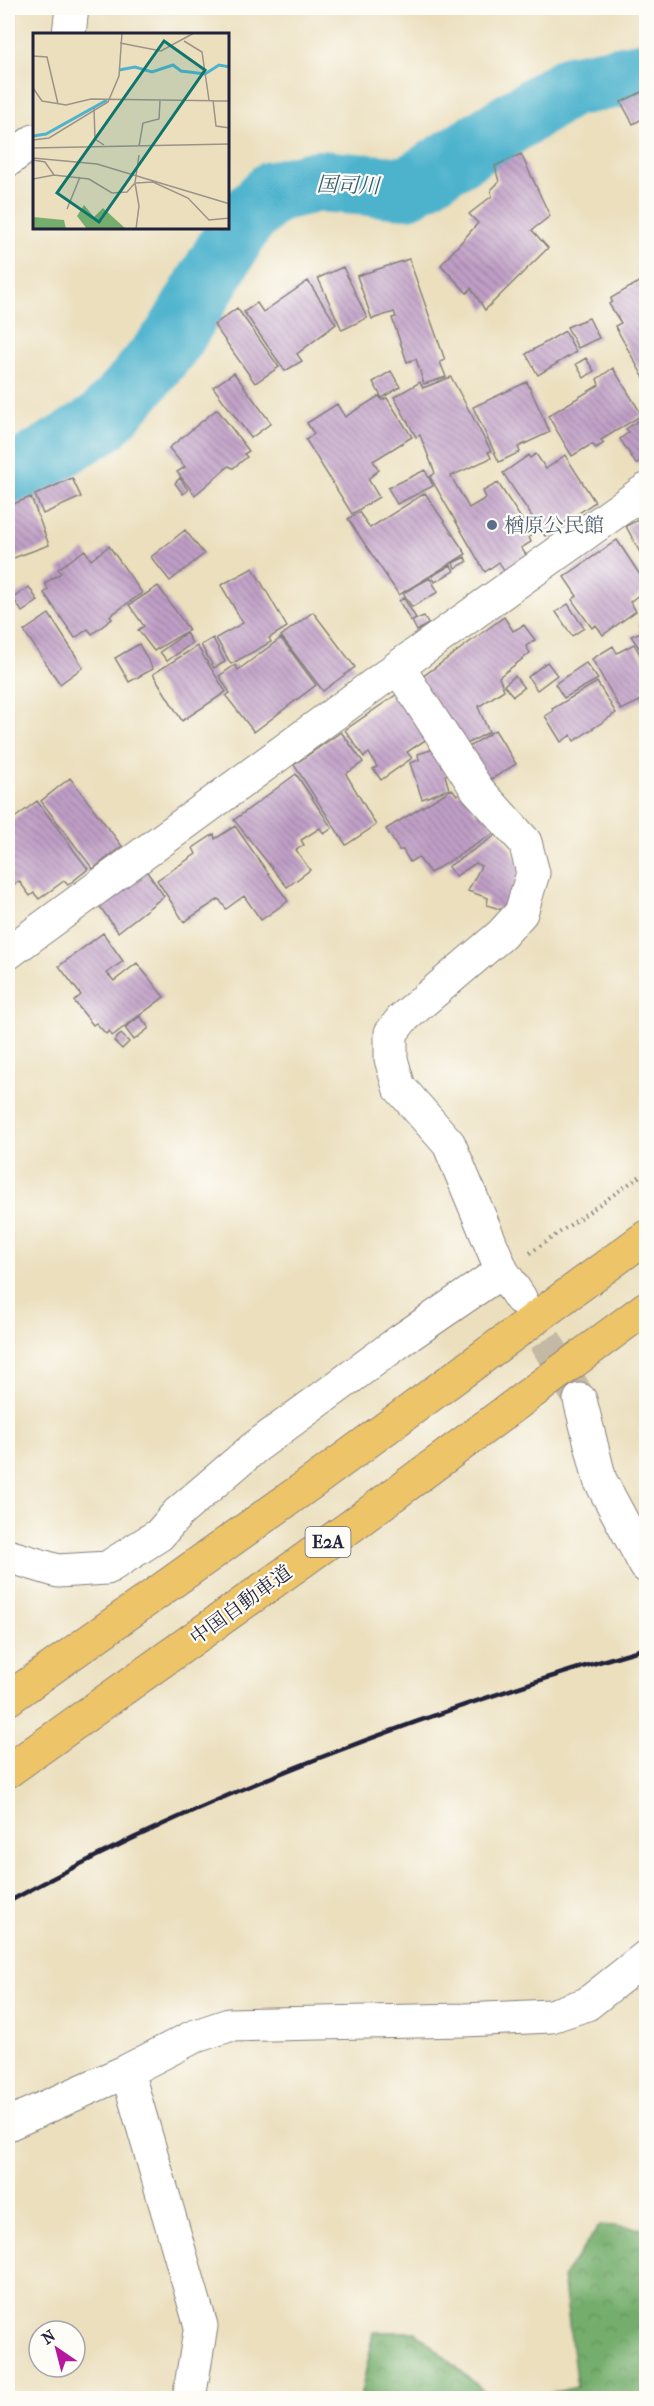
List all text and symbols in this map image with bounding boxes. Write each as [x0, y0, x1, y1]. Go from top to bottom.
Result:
inset map [33, 33, 230, 230]
water label: 国司川 [316, 172, 382, 198]
place label: 楢原公民館 [504, 514, 604, 537]
marker: 楢原公民館 [485, 518, 499, 532]
road number: E2A [306, 1527, 350, 1557]
street label: 中国自動車道 [186, 1560, 296, 1650]
north arrow [27, 2319, 87, 2379]
text: N [38, 2325, 60, 2348]

